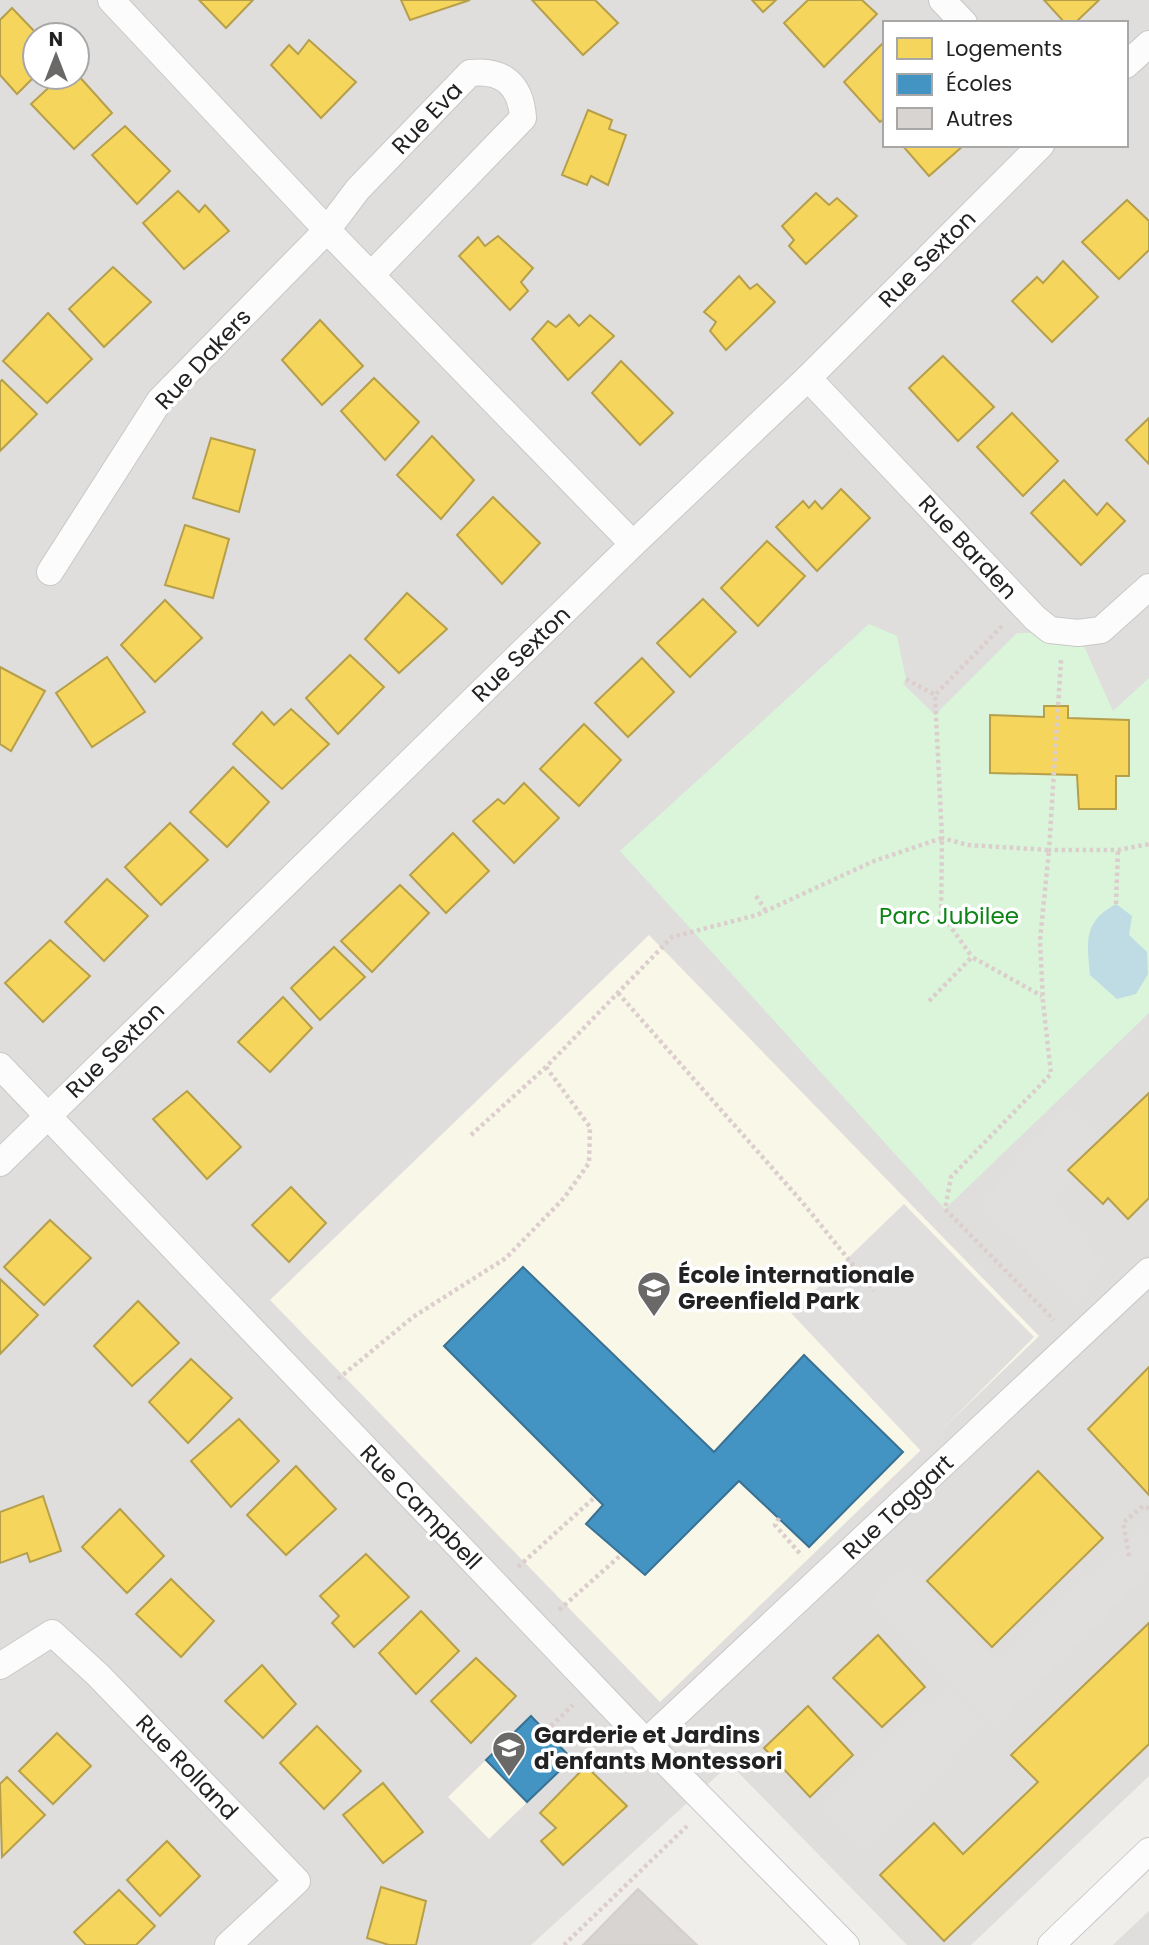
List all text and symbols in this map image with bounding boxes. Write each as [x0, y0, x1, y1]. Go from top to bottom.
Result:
north arrow [21, 21, 91, 91]
legend [883, 21, 1128, 147]
text: N [49, 26, 63, 53]
text: Logements [946, 34, 1062, 63]
text: Écoles [946, 69, 1012, 98]
street label: Rue Eva [384, 75, 470, 161]
text: Autres [946, 104, 1013, 133]
street label: Rue Sexton [871, 203, 983, 315]
street label: Rue Dakers [148, 301, 258, 417]
street label: Rue Barden [911, 488, 1025, 606]
street label: Rue Sexton [465, 599, 577, 709]
park label: Parc Jubilee [879, 900, 1019, 932]
street label: Rue Sexton [59, 995, 171, 1105]
place label: École internationale Greenfield Park [678, 1259, 914, 1317]
school or university icon: École internationale Greenfield Park [635, 1269, 673, 1318]
street label: Rue Campbell [353, 1437, 489, 1577]
street label: Rue Taggart [836, 1447, 960, 1567]
street label: Rue Rolland [129, 1707, 245, 1827]
place label: Garderie et Jardins d'enfants Montessori [534, 1719, 783, 1777]
school or university icon: Garderie et Jardins d'enfants Montessori [490, 1729, 528, 1778]

